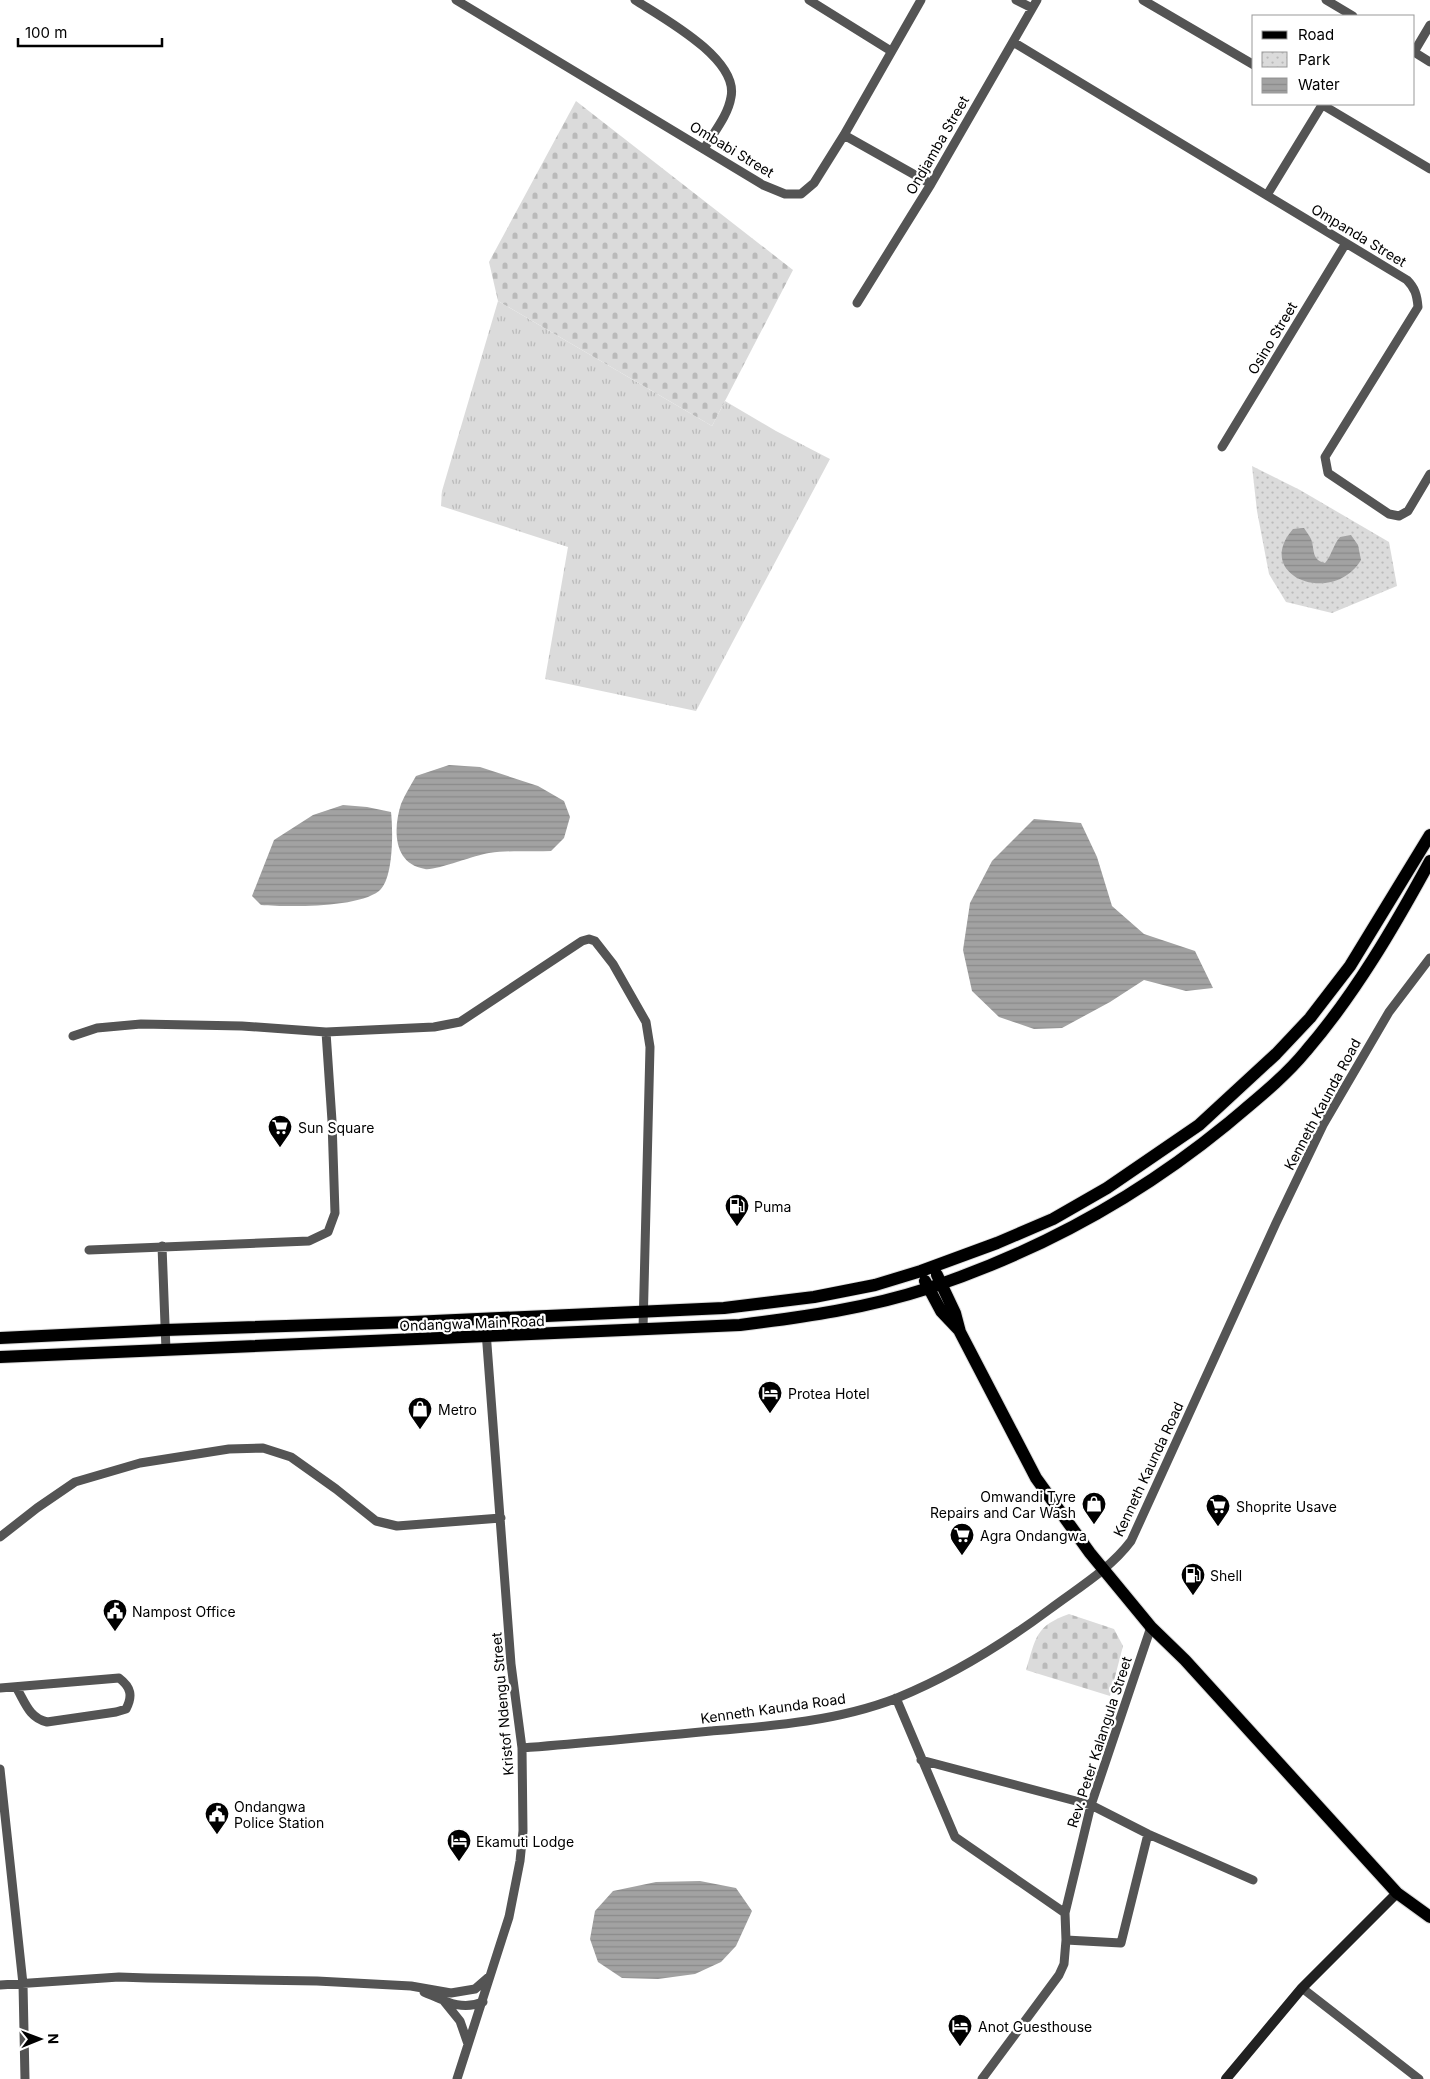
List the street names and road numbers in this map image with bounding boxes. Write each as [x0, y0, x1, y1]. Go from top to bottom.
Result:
street label: Ondjamba Street [902, 92, 972, 197]
street label: Ombabi Street [687, 117, 777, 181]
street label: Ompanda Street [1308, 200, 1410, 270]
street label: Osino Street [1244, 298, 1301, 377]
street label: Kenneth Kaunda Road [1280, 1035, 1364, 1173]
street label: Ondangwa Main Road [399, 1312, 545, 1334]
street label: Kenneth Kaunda Road [1109, 1399, 1187, 1539]
street label: Kristof Ndengu Street [487, 1631, 517, 1776]
street label: Rev. Peter Kalangula Street [1063, 1654, 1135, 1830]
street label: Kenneth Kaunda Road [699, 1689, 847, 1727]

